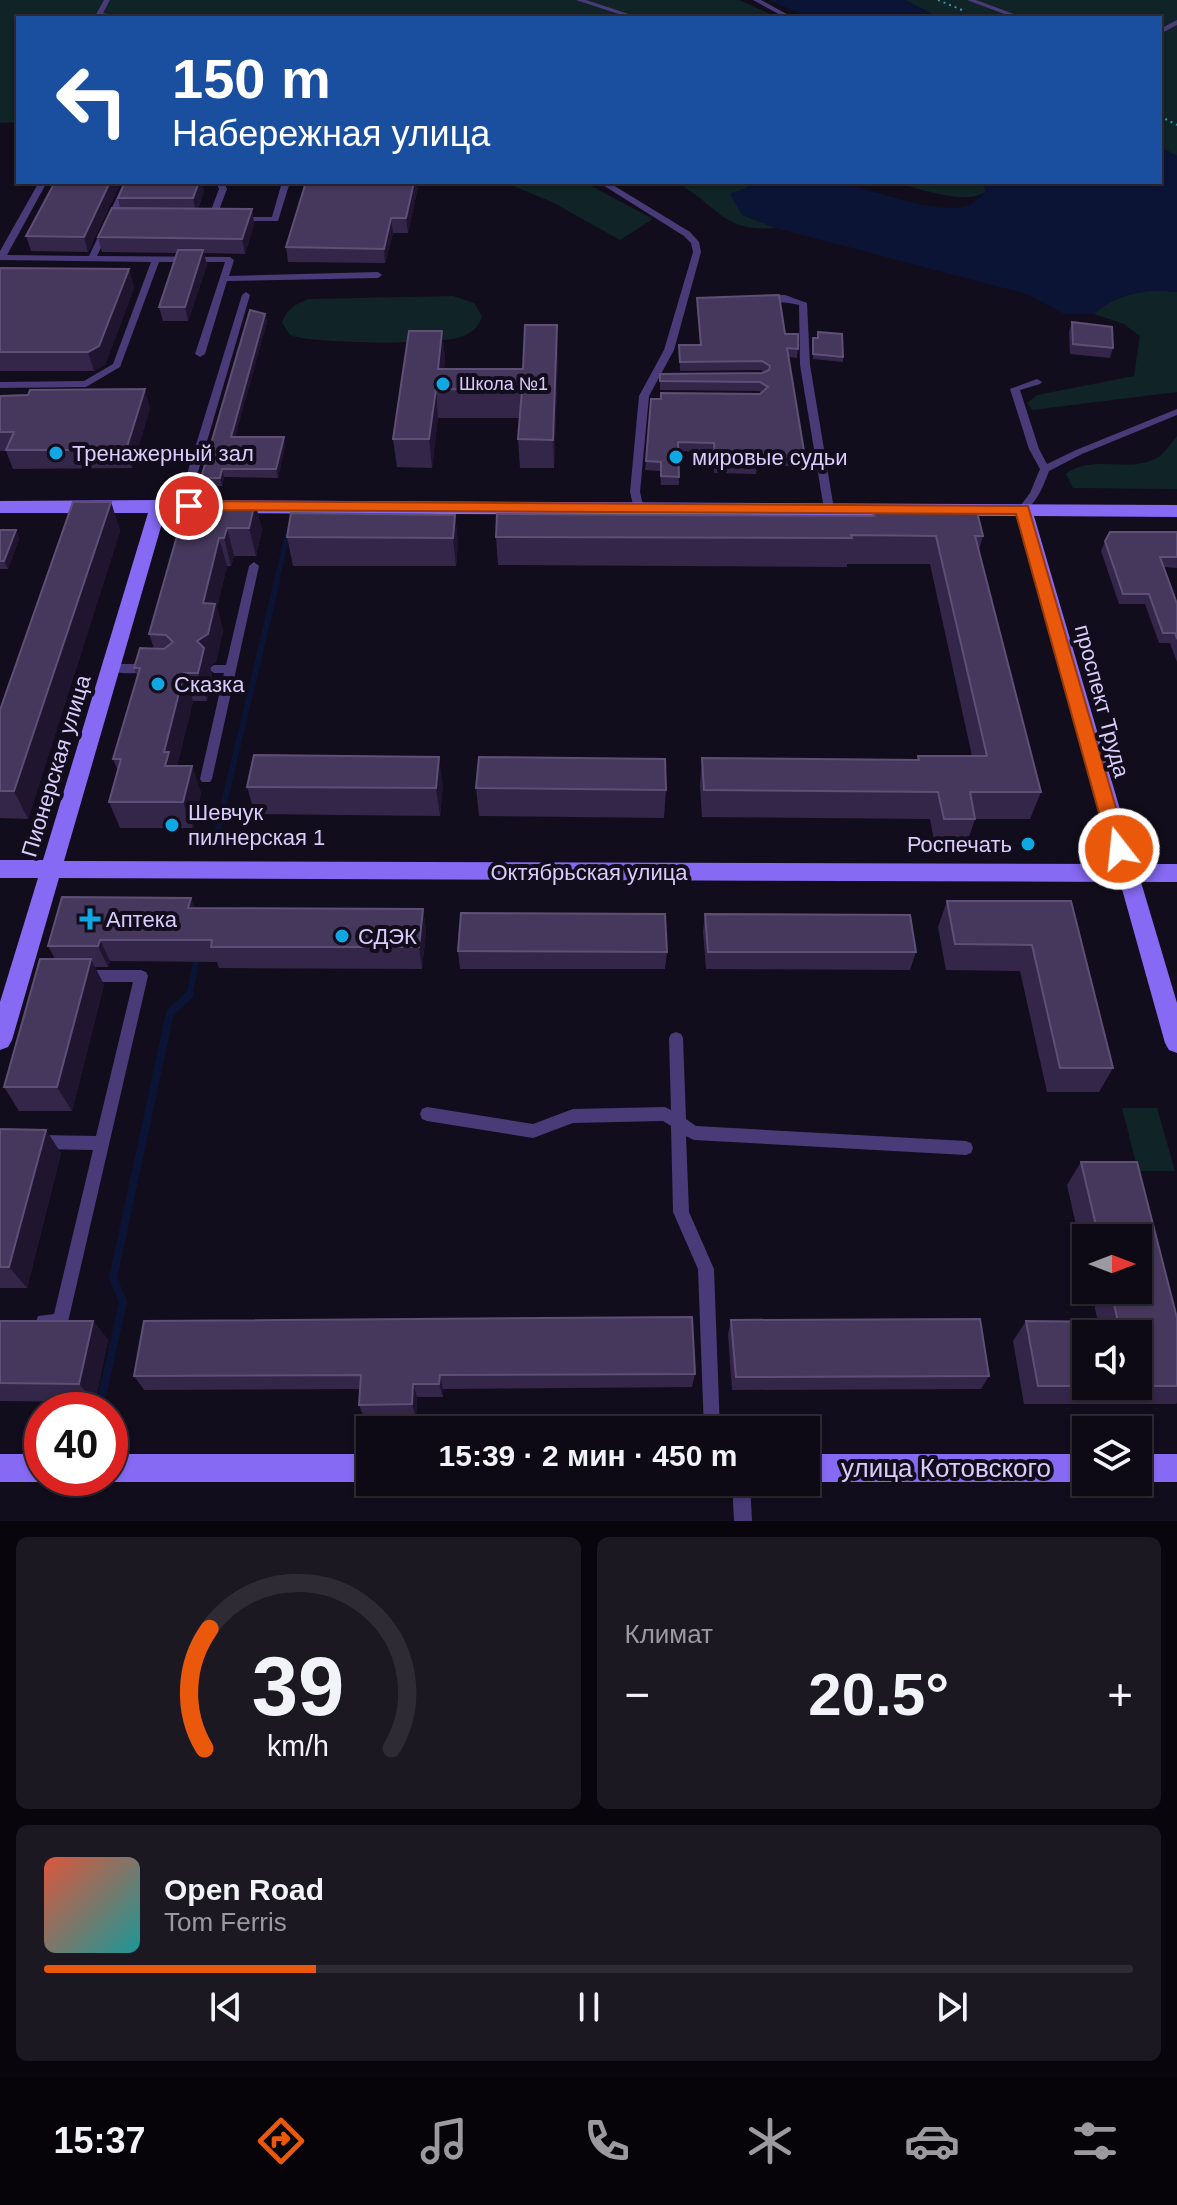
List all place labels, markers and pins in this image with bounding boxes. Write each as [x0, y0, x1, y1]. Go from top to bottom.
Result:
place label: Школа №1 [459, 374, 548, 394]
marker: Школа №1 [434, 375, 452, 393]
place label: Тренажерный зал [72, 441, 254, 466]
marker: Тренажерный зал [47, 444, 65, 462]
place label: мировые судьи [692, 445, 848, 470]
marker: мировые судьи [667, 448, 685, 466]
pin [155, 472, 223, 540]
place label: Сказка [174, 672, 245, 697]
marker: Сказка [149, 675, 167, 693]
place label: Шевчук пилнерская 1 [188, 800, 325, 850]
marker: Шевчук пилнерская 1 [163, 816, 181, 834]
place label: Роспечать [907, 832, 1012, 857]
marker: Роспечать [1019, 835, 1037, 853]
place label: Аптека [106, 907, 178, 932]
marker: Аптека [81, 910, 99, 928]
place label: СДЭК [358, 924, 417, 949]
marker: СДЭК [333, 927, 351, 945]

